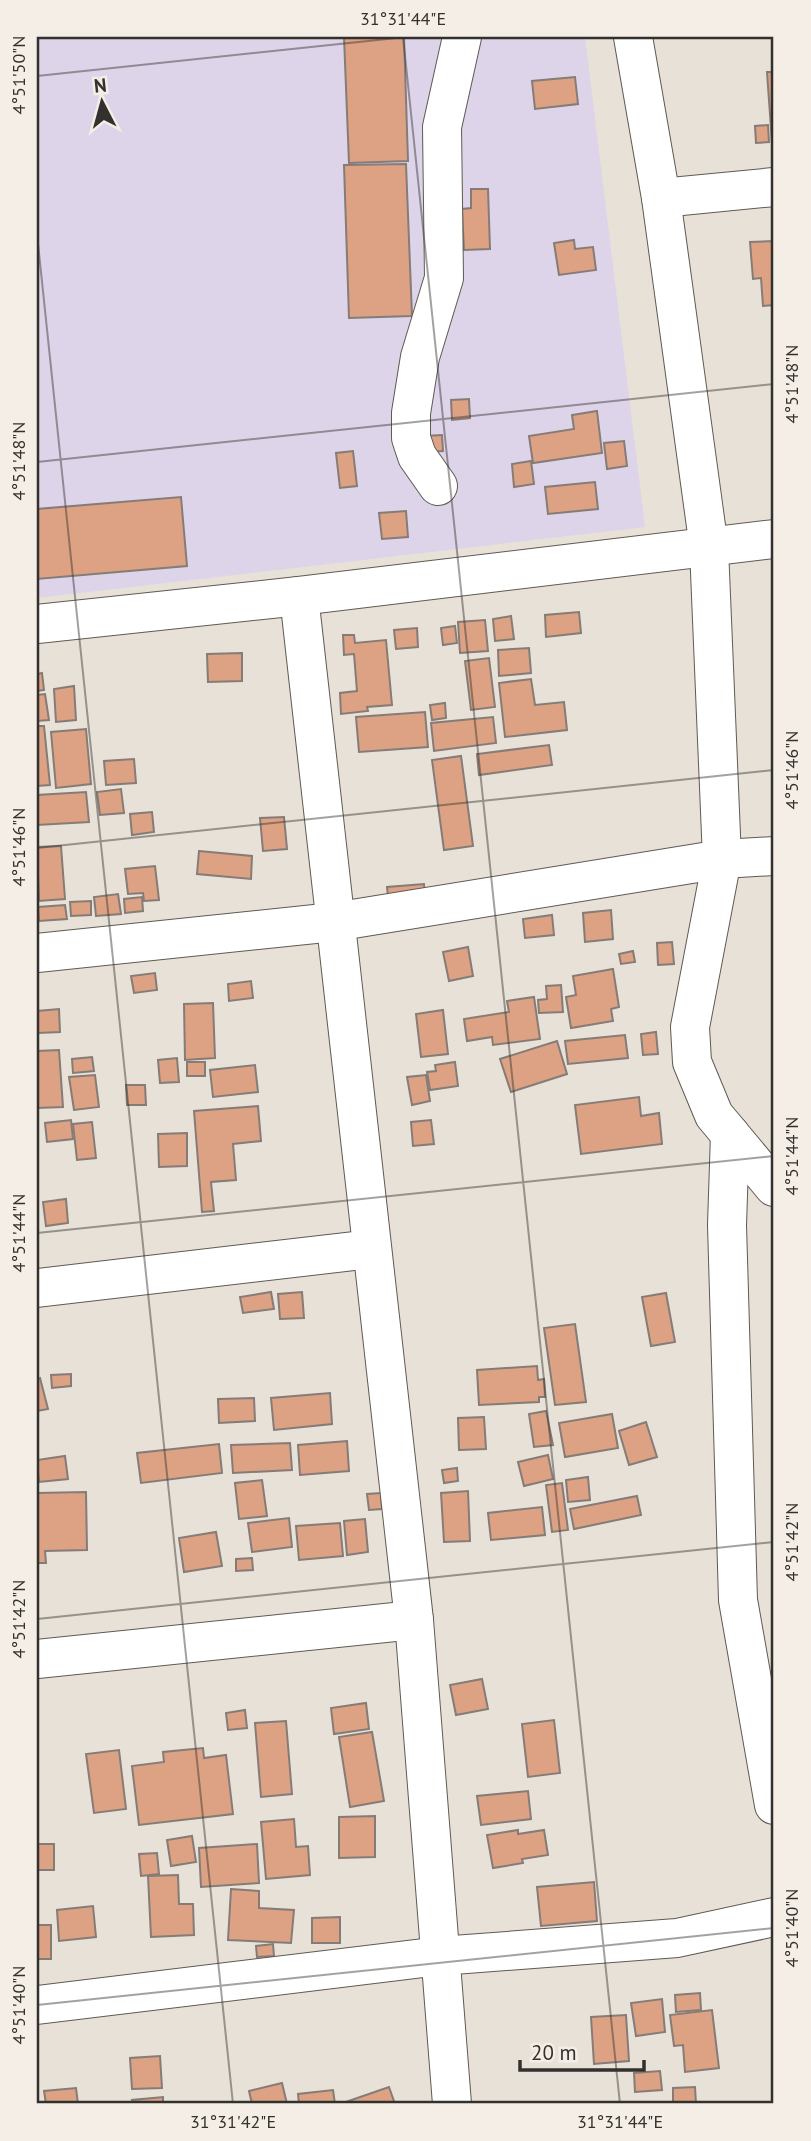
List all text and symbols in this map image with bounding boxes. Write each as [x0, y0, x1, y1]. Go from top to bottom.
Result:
text: 31°31'44"E [360, 7, 446, 30]
text: 4°51'50"N [7, 36, 30, 114]
north arrow [66, 66, 136, 136]
text: N [93, 73, 108, 98]
text: 4°51'48"N [780, 345, 803, 423]
text: 4°51'48"N [7, 422, 30, 500]
text: 4°51'46"N [780, 731, 803, 809]
text: 4°51'46"N [7, 808, 30, 886]
text: 4°51'44"N [780, 1117, 803, 1195]
text: 4°51'44"N [7, 1194, 30, 1272]
text: 4°51'42"N [780, 1503, 803, 1581]
text: 4°51'42"N [7, 1580, 30, 1658]
text: 4°51'40"N [780, 1889, 803, 1967]
text: 4°51'40"N [7, 1966, 30, 2044]
scale bar [520, 2029, 645, 2073]
text: 20 m [531, 2039, 577, 2066]
text: 31°31'42"E [190, 2110, 276, 2133]
text: 31°31'44"E [577, 2110, 663, 2133]

